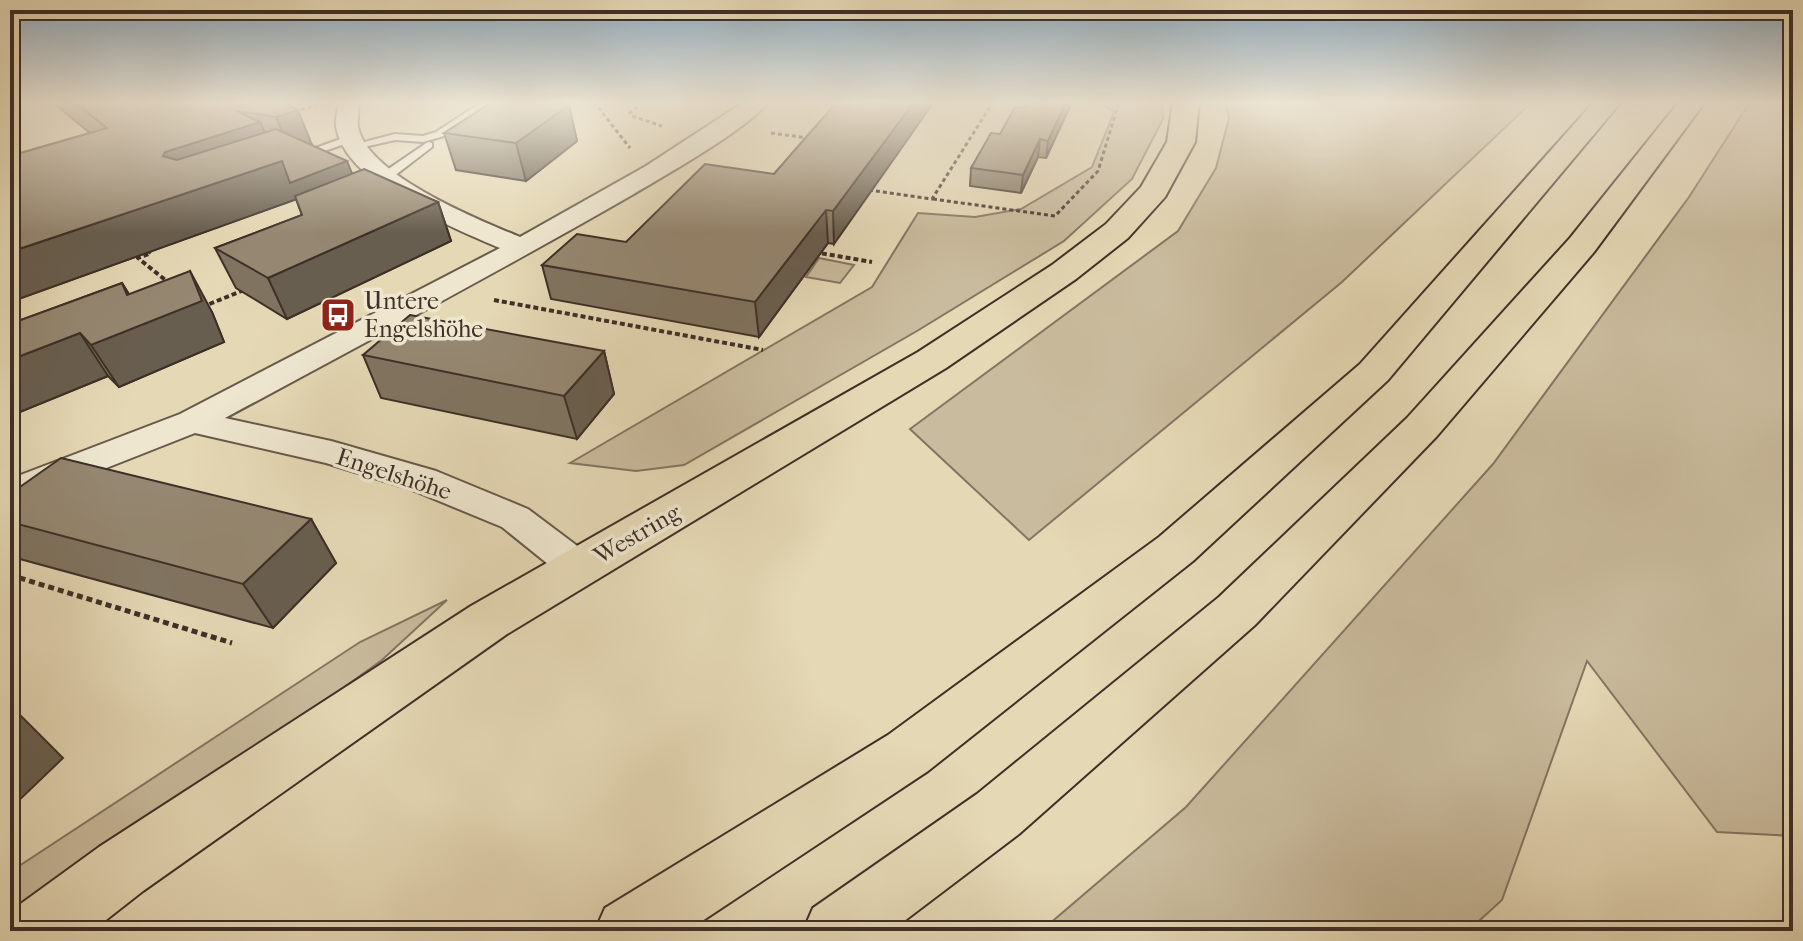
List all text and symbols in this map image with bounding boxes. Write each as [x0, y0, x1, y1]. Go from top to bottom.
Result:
place label: Untere Engelshöhe [364, 287, 483, 343]
bus stop icon: Untere Engelshöhe [319, 296, 357, 334]
street label: Engelshöhe [333, 442, 455, 506]
street label: Westring [588, 497, 686, 570]

